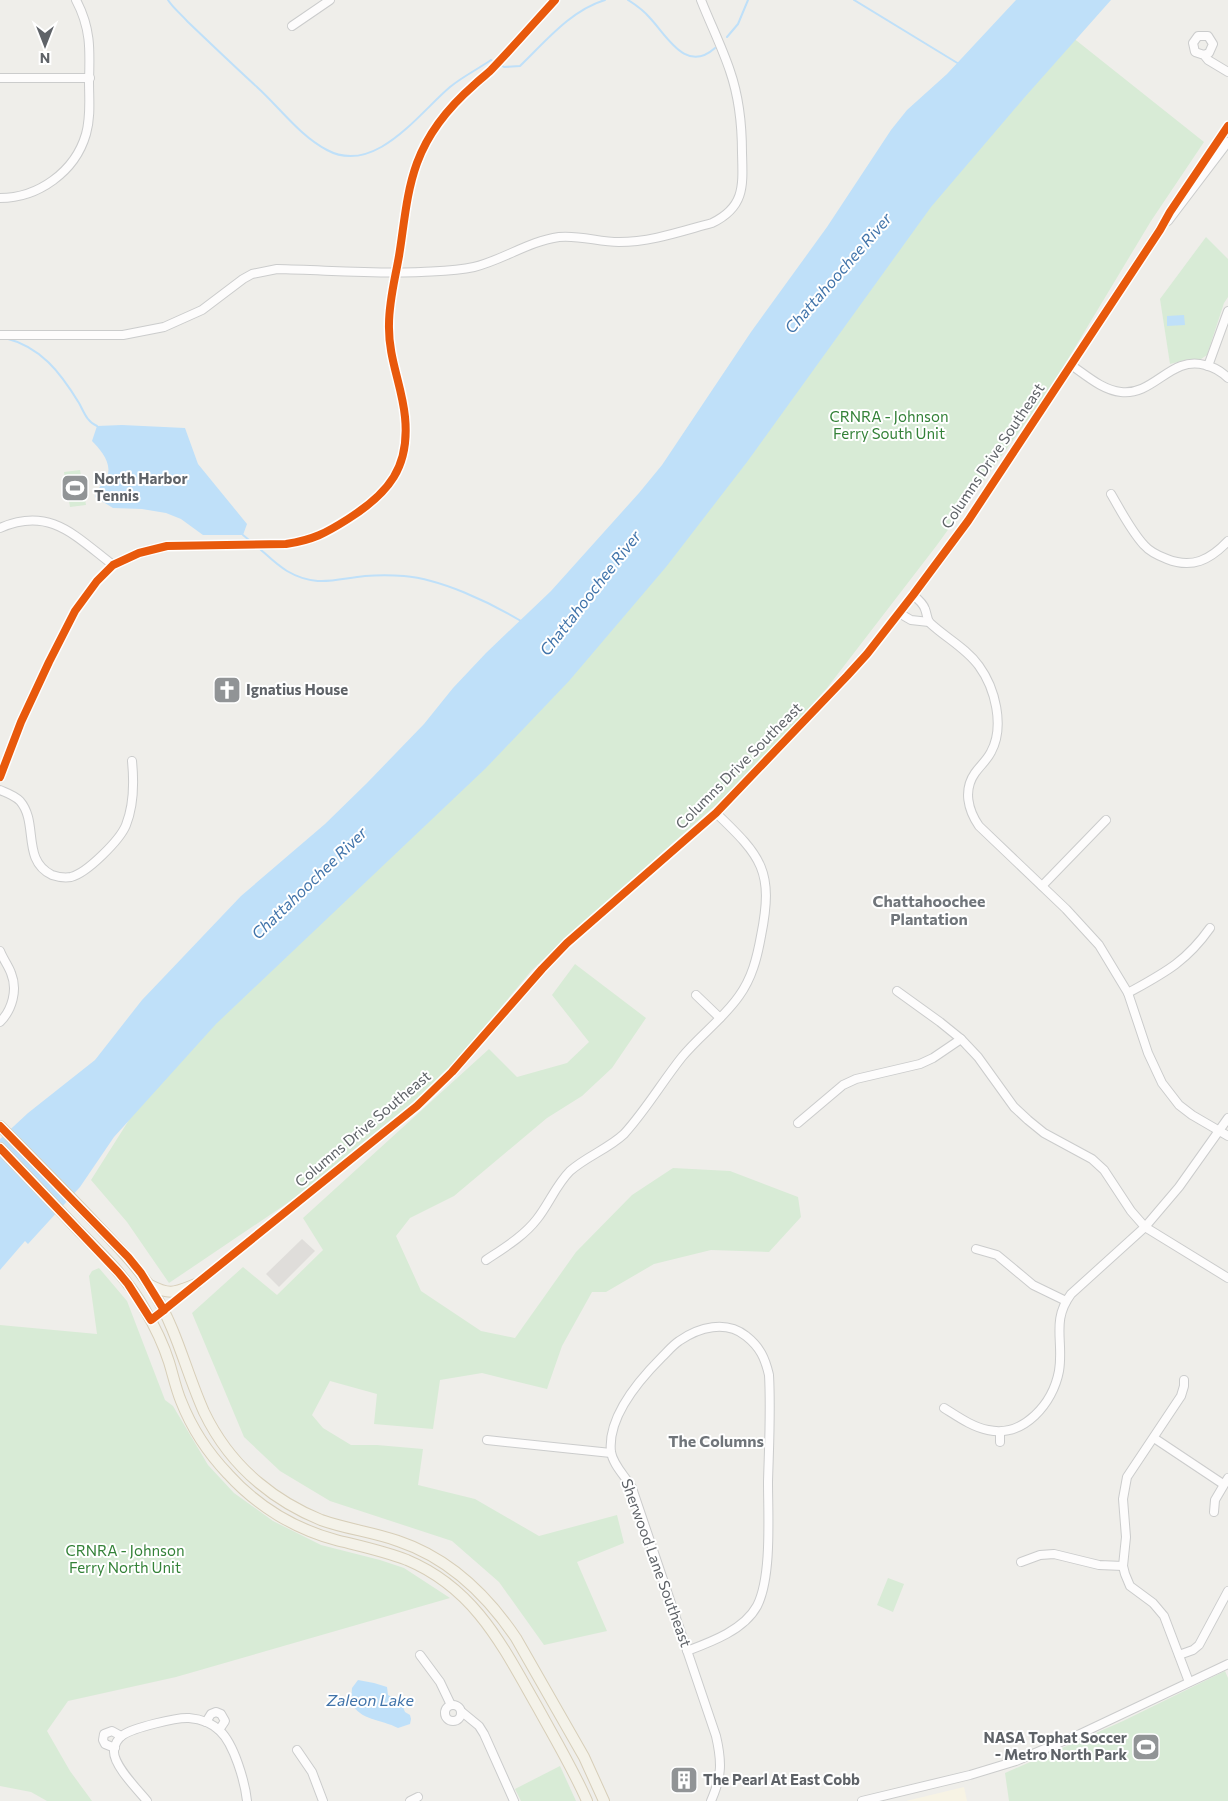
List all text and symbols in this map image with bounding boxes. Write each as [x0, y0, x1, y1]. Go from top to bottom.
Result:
north arrow [20, 20, 70, 70]
text: N [40, 50, 50, 67]
water label: Chattahoochee River [780, 208, 895, 337]
street label: Columns Drive Southeast [937, 379, 1048, 532]
park label: CRNRA - Johnson Ferry South Unit [829, 407, 949, 442]
place label: North Harbor Tennis [94, 469, 188, 504]
sports icon: North Harbor Tennis [60, 473, 90, 503]
water label: Chattahoochee River [535, 526, 645, 659]
church icon: Ignatius House [212, 675, 242, 705]
place label: Ignatius House [246, 680, 348, 698]
street label: Columns Drive Southeast [671, 698, 805, 832]
water label: Chattahoochee River [247, 822, 371, 943]
district label: Chattahoochee Plantation [873, 891, 985, 928]
street label: Columns Drive Southeast [291, 1066, 434, 1190]
district label: The Columns [668, 1431, 764, 1450]
street label: Sherwood Lane Southeast [618, 1476, 696, 1649]
park label: CRNRA - Johnson Ferry North Unit [65, 1541, 185, 1576]
water label: Zaleon Lake [325, 1690, 414, 1709]
place label: NASA Tophat Soccer - Metro North Park [984, 1728, 1127, 1763]
sports icon: NASA Tophat Soccer - Metro North Park [1131, 1732, 1161, 1762]
building icon: The Pearl At East Cobb [669, 1765, 699, 1795]
place label: The Pearl At East Cobb [703, 1770, 860, 1788]

